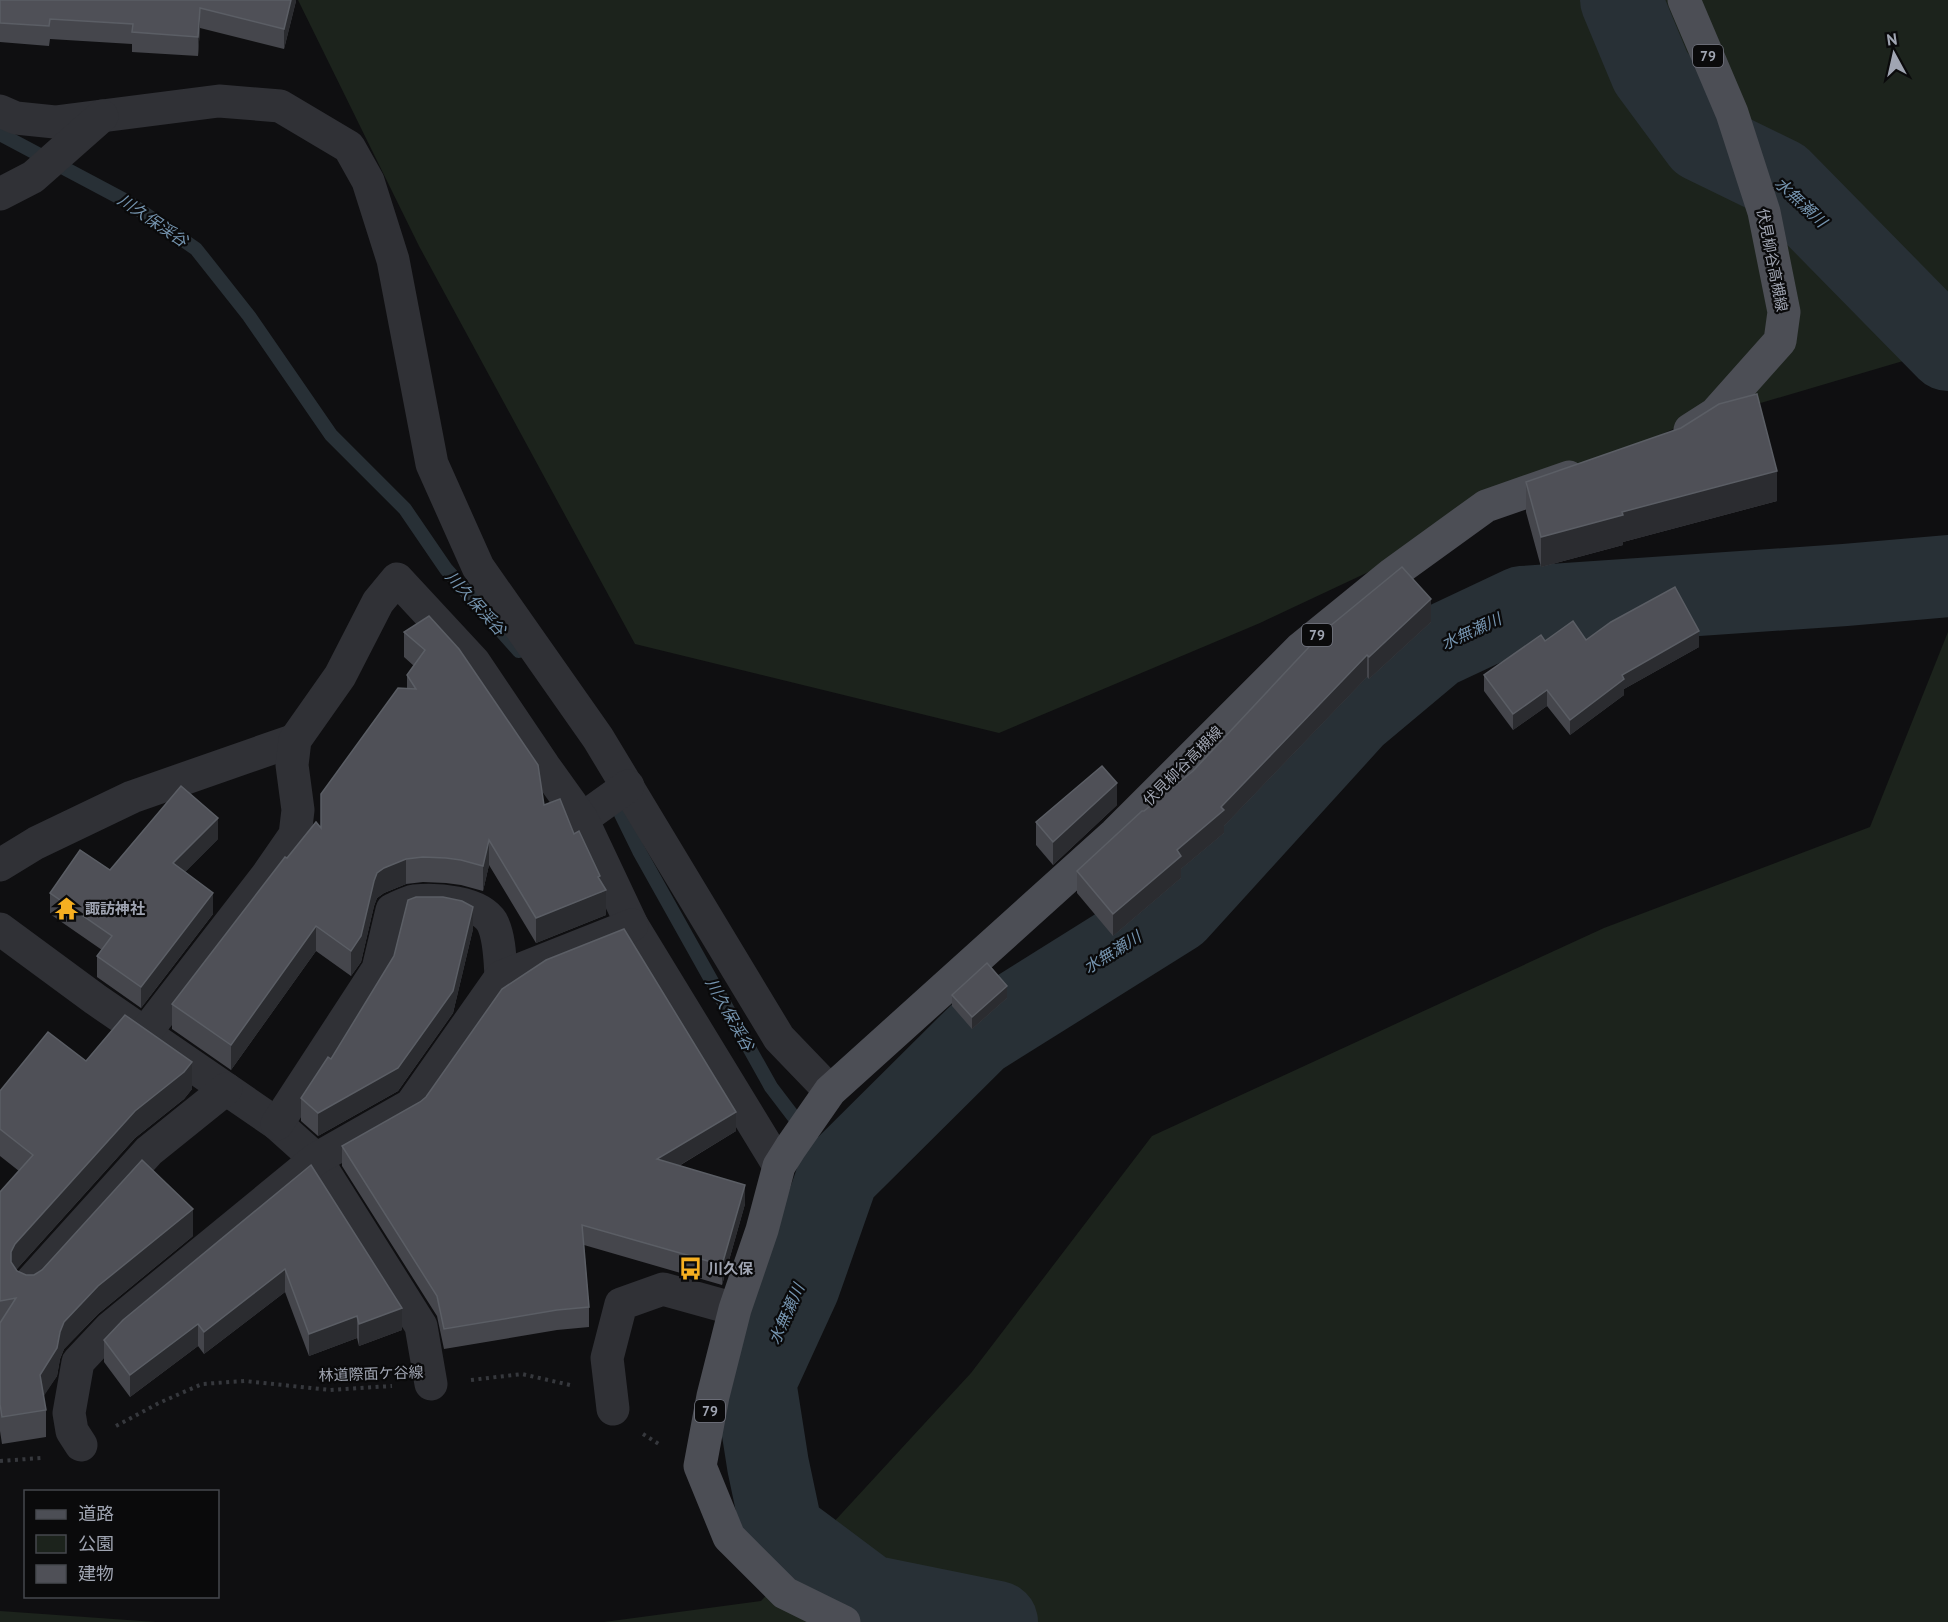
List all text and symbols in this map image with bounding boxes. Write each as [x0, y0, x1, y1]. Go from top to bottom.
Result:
north arrow [1864, 24, 1924, 84]
text: N [1885, 29, 1899, 50]
road number: 79 [1693, 45, 1723, 67]
water label: 水無瀬川 [1771, 173, 1833, 232]
water label: 川久保渓谷 [114, 189, 193, 252]
street label: 伏見柳谷高槻線 [1753, 207, 1792, 313]
water label: 川久保渓谷 [442, 567, 512, 641]
water label: 水無瀬川 [1438, 608, 1506, 654]
road number: 79 [1302, 624, 1332, 646]
street label: 伏見柳谷高槻線 [1139, 722, 1226, 809]
temple icon: 諏訪神社 [54, 896, 80, 922]
place label: 諏訪神社 [85, 899, 145, 918]
water label: 水無瀬川 [1080, 926, 1146, 977]
water label: 川久保渓谷 [702, 974, 759, 1056]
bus stop icon: 川久保 [677, 1256, 703, 1282]
place label: 川久保 [708, 1259, 754, 1278]
water label: 水無瀬川 [764, 1279, 809, 1347]
street label: 林道際面ケ谷線 [318, 1362, 424, 1385]
road number: 79 [695, 1400, 725, 1422]
legend [24, 1490, 219, 1598]
text: 道路 [78, 1502, 114, 1525]
text: 公園 [78, 1532, 114, 1555]
text: 建物 [78, 1562, 114, 1585]

